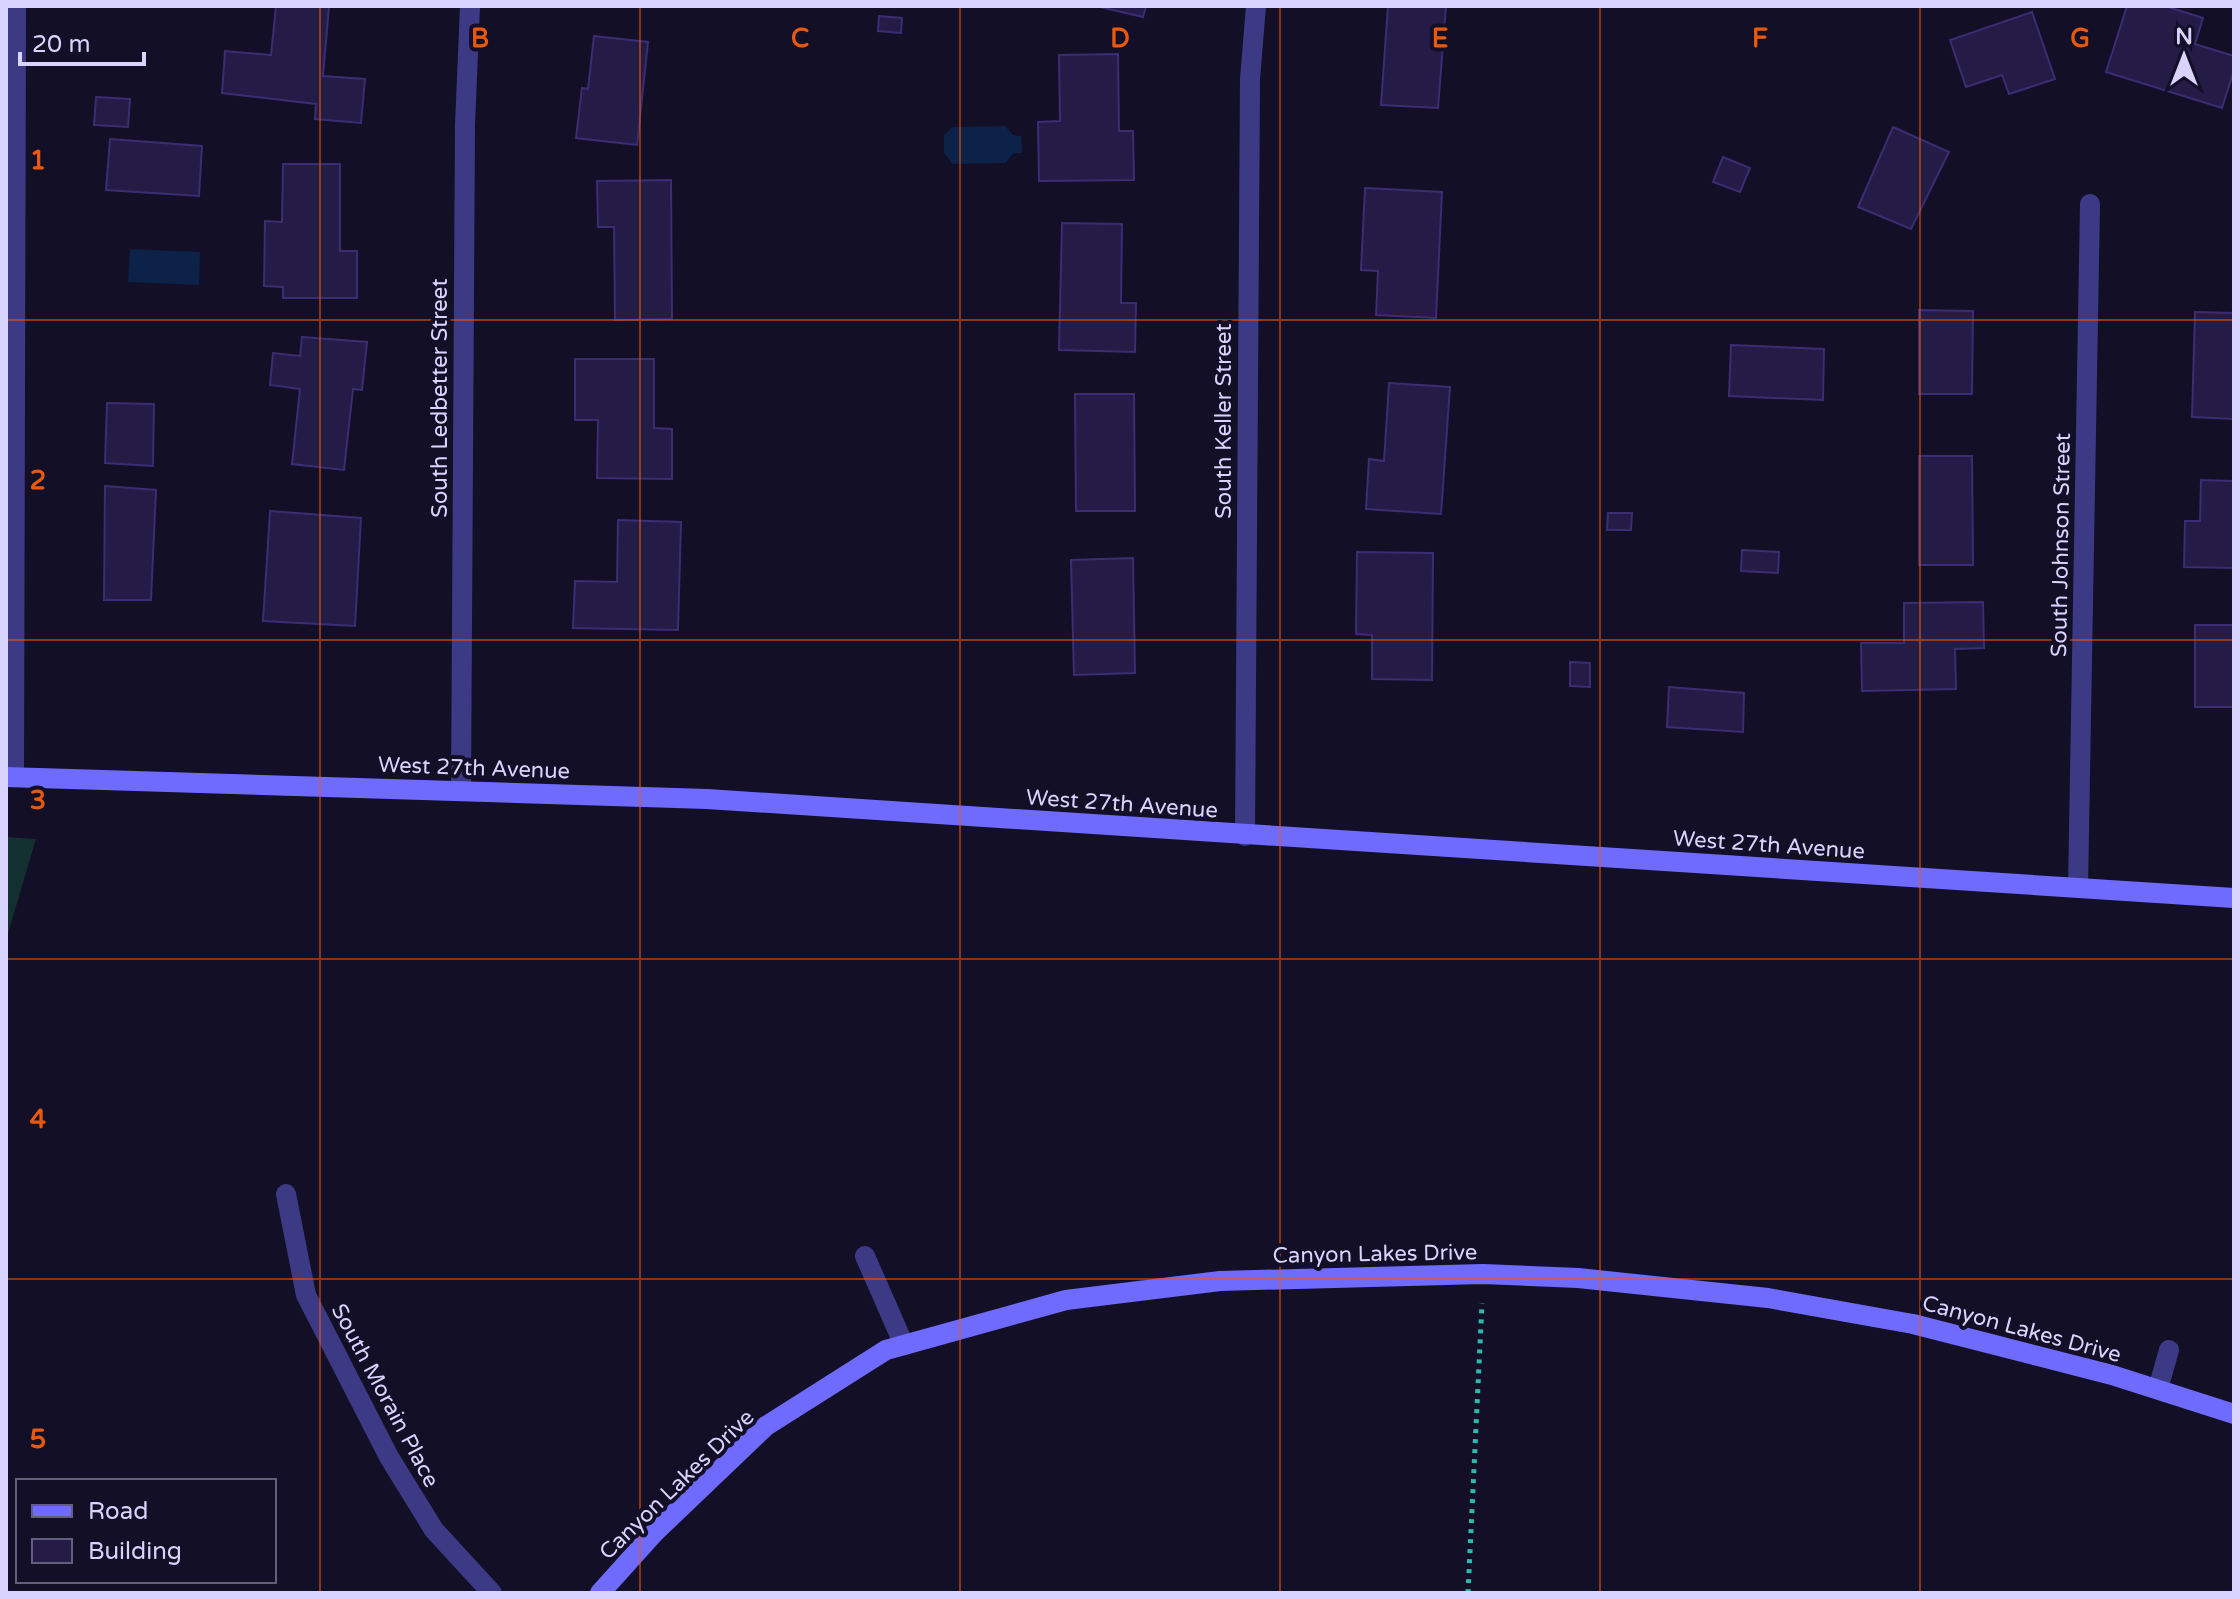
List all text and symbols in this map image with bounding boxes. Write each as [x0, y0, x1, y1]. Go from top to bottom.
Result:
scale bar [20, 16, 144, 66]
north arrow [2144, 16, 2224, 96]
text: B [471, 23, 489, 54]
text: C [791, 23, 809, 54]
text: D [1110, 23, 1130, 54]
text: E [1432, 23, 1448, 54]
text: F [1752, 23, 1768, 54]
text: G [2070, 23, 2090, 54]
text: N [2175, 24, 2193, 50]
text: 20 m [32, 30, 90, 59]
text: 1 [30, 145, 46, 176]
street label: South Ledbetter Street [427, 278, 453, 518]
street label: South Keller Street [1211, 323, 1237, 519]
street label: South Johnson Street [2046, 433, 2076, 657]
text: 2 [30, 465, 46, 496]
street label: West 27th Avenue [377, 752, 570, 784]
street label: West 27th Avenue [1025, 784, 1219, 824]
text: 3 [30, 785, 46, 816]
street label: West 27th Avenue [1672, 825, 1866, 865]
text: 4 [30, 1104, 46, 1135]
street label: Canyon Lakes Drive [1272, 1239, 1478, 1269]
street label: Canyon Lakes Drive [1919, 1290, 2124, 1368]
street label: South Morain Place [326, 1299, 445, 1492]
street label: Canyon Lakes Drive [594, 1404, 759, 1565]
text: 5 [30, 1424, 46, 1455]
legend [16, 1479, 276, 1583]
text: Road [88, 1497, 148, 1526]
text: Building [88, 1537, 182, 1566]

